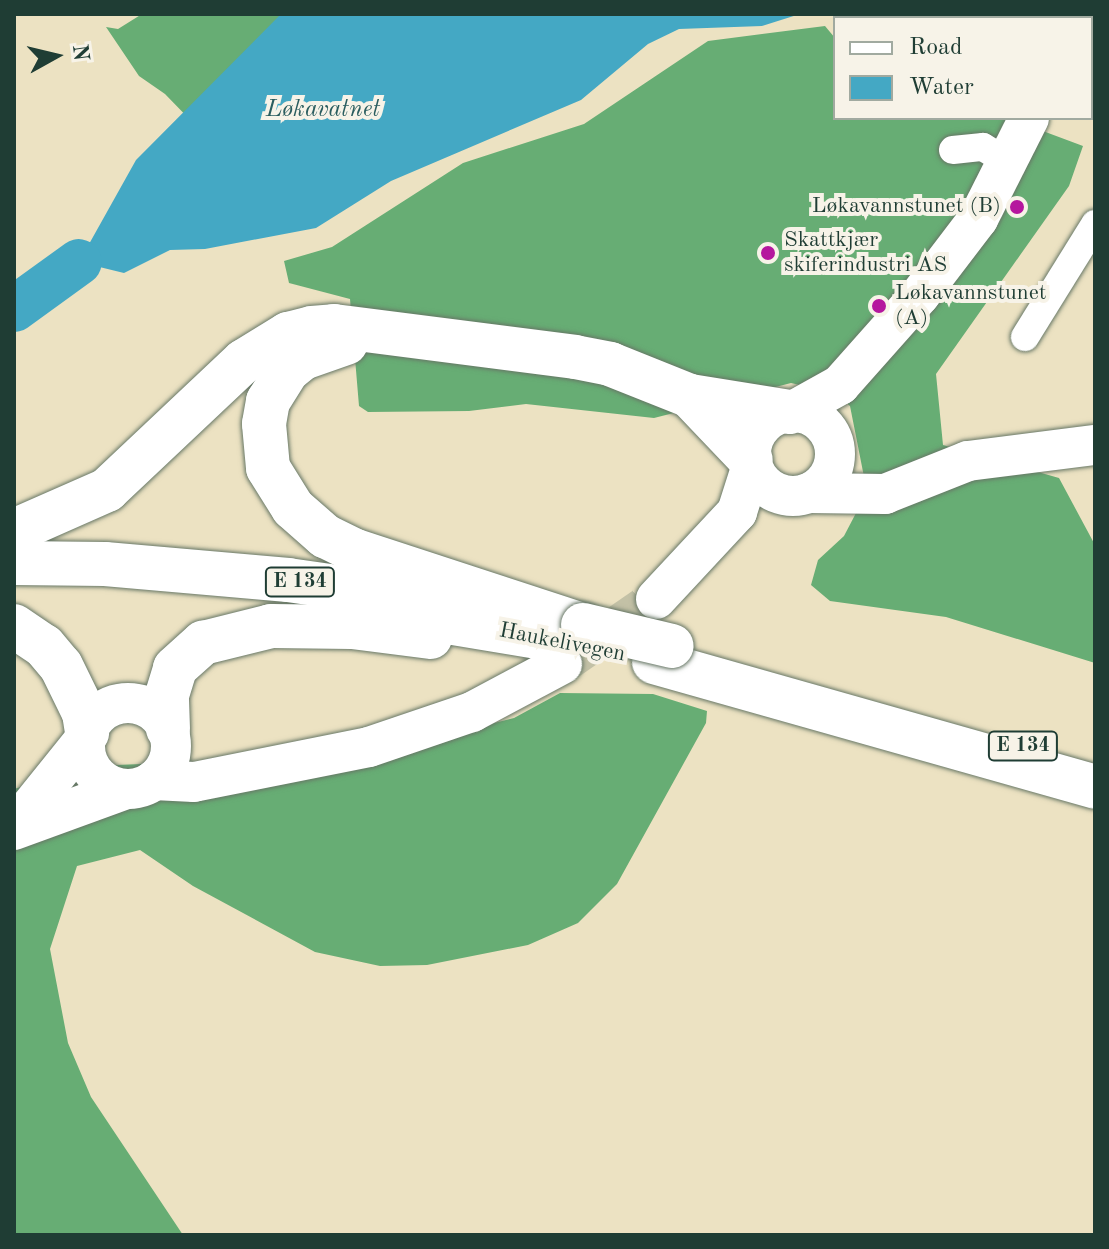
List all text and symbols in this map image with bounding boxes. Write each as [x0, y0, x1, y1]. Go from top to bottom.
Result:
north arrow [16, 16, 96, 96]
legend [833, 16, 1093, 120]
text: Road [909, 36, 962, 60]
text: N [68, 43, 92, 63]
text: Water [909, 76, 974, 100]
water label: Løkavatnet [266, 97, 380, 125]
place label: Løkavannstunet (B) [812, 194, 1001, 220]
marker: Løkavannstunet (B) [1008, 198, 1026, 216]
place label: Skattkjær skiferindustri AS [784, 227, 947, 278]
marker: Skattkjær skiferindustri AS [759, 244, 777, 262]
place label: Løkavannstunet (A) [895, 280, 1047, 332]
marker: Løkavannstunet (A) [870, 297, 888, 315]
road number: E 134 [264, 566, 336, 598]
street label: Haukelivegen [497, 618, 627, 668]
road number: E 134 [987, 730, 1059, 762]

